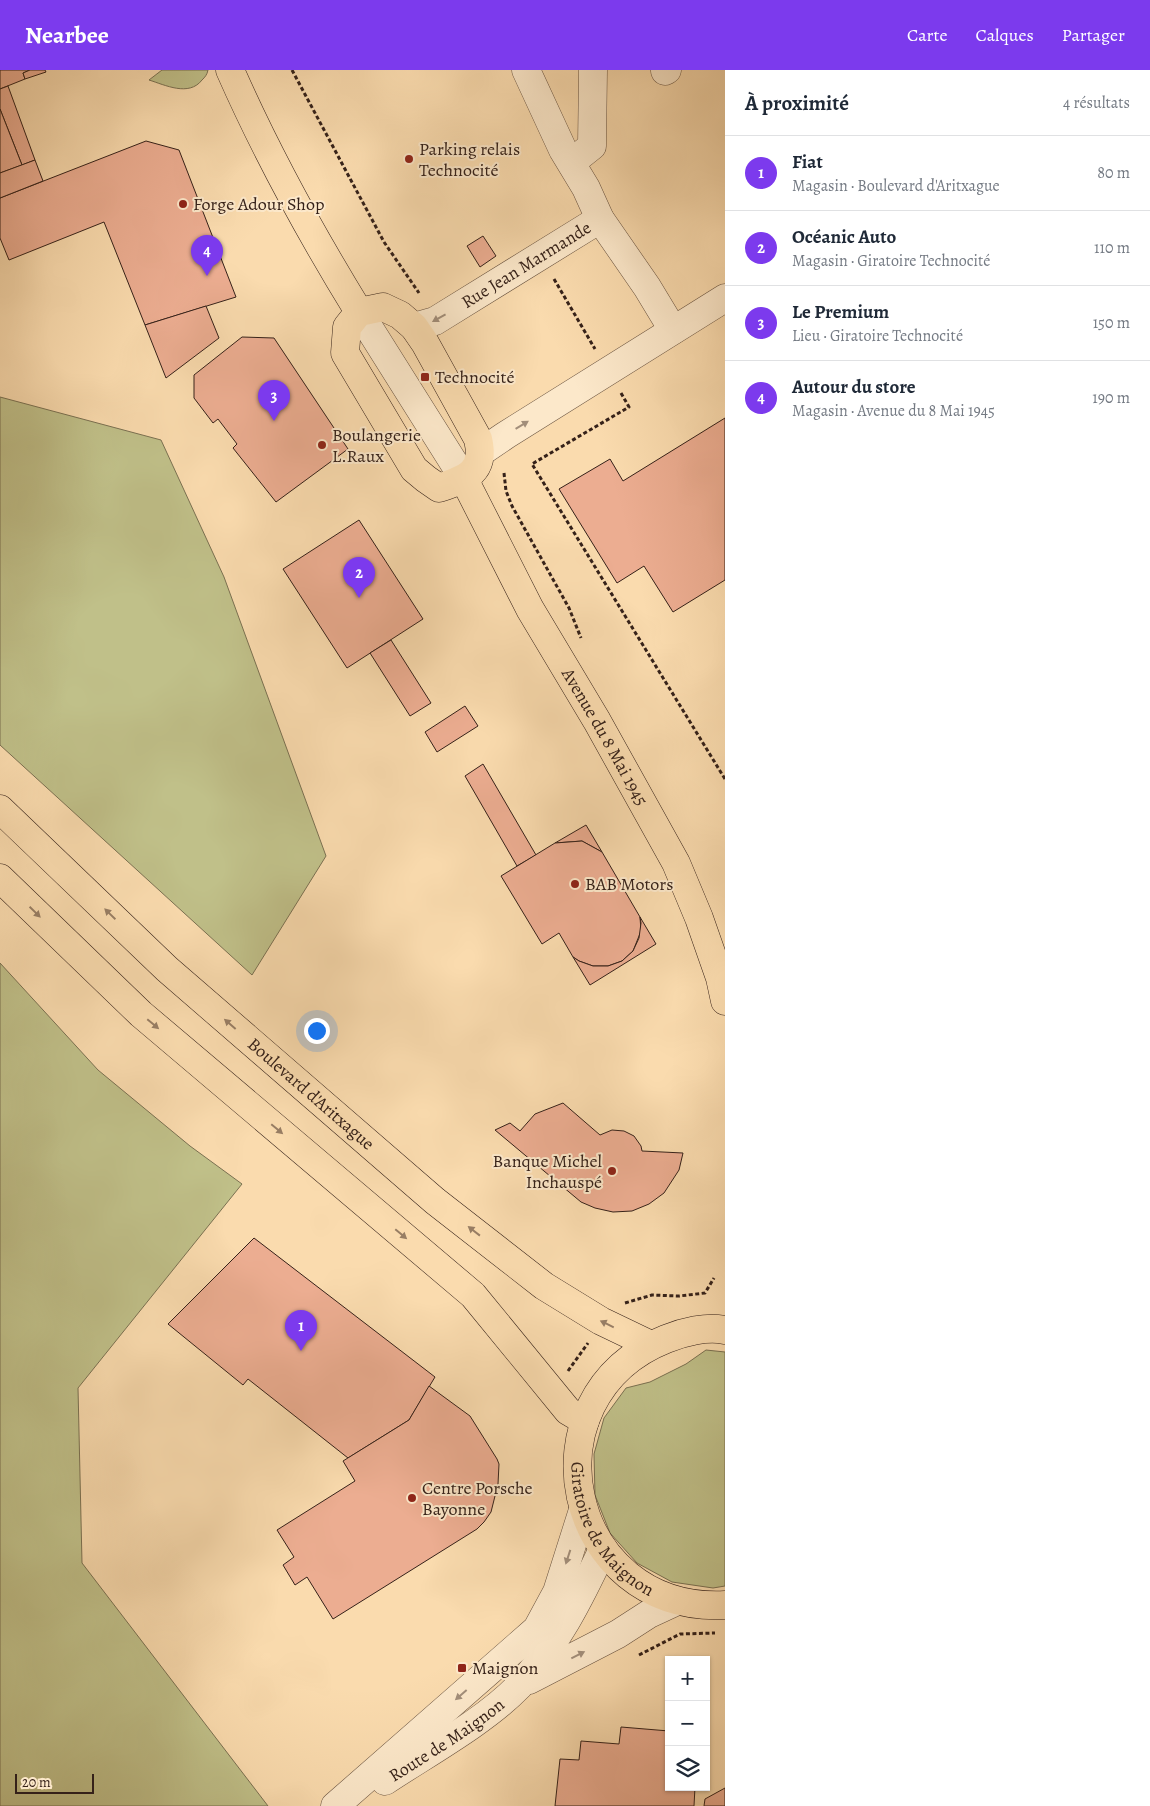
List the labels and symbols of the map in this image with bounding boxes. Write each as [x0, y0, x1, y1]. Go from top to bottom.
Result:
place label: Parking relais Technocité [419, 137, 520, 182]
marker: Parking relais Technocité [403, 153, 415, 165]
place label: Forge Adour Shop [193, 192, 324, 216]
marker: Forge Adour Shop [177, 198, 189, 210]
street label: Rue Jean Marmande [457, 215, 596, 314]
pin: 4 [191, 235, 223, 276]
one-way arrow [433, 313, 446, 322]
place label: Technocité [435, 365, 515, 389]
marker: Technocité [419, 371, 431, 383]
pin: 3 [258, 380, 290, 421]
one-way arrow [515, 421, 529, 429]
place label: Boulangerie L.Raux [332, 423, 421, 468]
marker: Boulangerie L.Raux [316, 439, 328, 451]
pin: 2 [343, 557, 375, 598]
street label: Avenue du 8 Mai 1945 [555, 663, 654, 810]
place label: BAB Motors [585, 872, 673, 896]
marker: BAB Motors [569, 878, 581, 890]
one-way arrow [29, 906, 41, 918]
one-way arrow [104, 908, 116, 920]
one-way arrow [146, 1018, 159, 1029]
your location [304, 1018, 330, 1044]
one-way arrow [224, 1019, 236, 1030]
street label: Boulevard d'Aritxague [243, 1032, 380, 1155]
one-way arrow [270, 1123, 282, 1135]
place label: Banque Michel Inchauspé [493, 1149, 603, 1194]
marker: Banque Michel Inchauspé [606, 1165, 618, 1177]
one-way arrow [467, 1226, 480, 1237]
one-way arrow [394, 1229, 407, 1240]
pin: 1 [285, 1310, 317, 1351]
one-way arrow [599, 1320, 614, 1328]
street label: Giratoire de Maignon [565, 1462, 658, 1602]
place label: Centre Porsche Bayonne [422, 1476, 533, 1521]
marker: Centre Porsche Bayonne [406, 1492, 418, 1504]
one-way arrow [564, 1549, 572, 1564]
one-way arrow [570, 1651, 585, 1659]
place label: Maignon [472, 1656, 538, 1680]
marker: Maignon [456, 1662, 468, 1674]
one-way arrow [455, 1690, 468, 1701]
street label: Route de Maignon [384, 1693, 510, 1787]
scale bar [15, 1771, 94, 1794]

